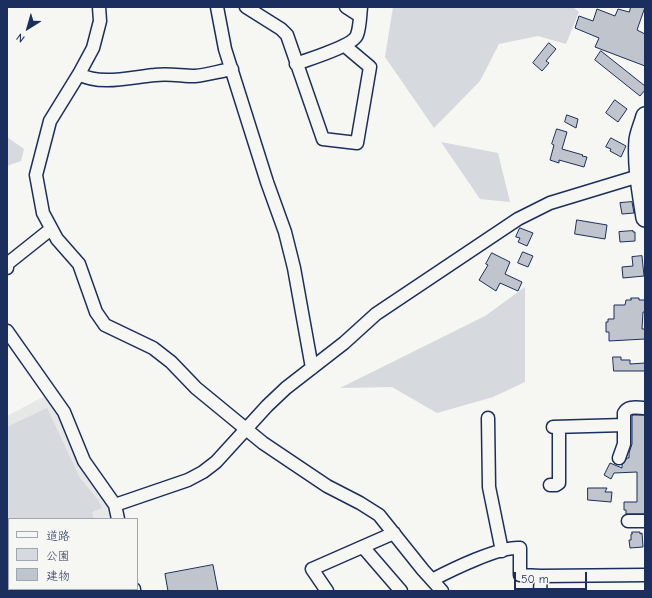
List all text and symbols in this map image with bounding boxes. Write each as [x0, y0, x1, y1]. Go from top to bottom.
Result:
north arrow [8, 8, 48, 48]
text: N [14, 31, 27, 45]
legend [8, 518, 138, 590]
text: 道路 [46, 529, 70, 543]
text: 公園 [46, 549, 70, 563]
scale bar [516, 564, 589, 590]
text: 建物 [46, 569, 70, 583]
text: 50 m [521, 572, 549, 586]

